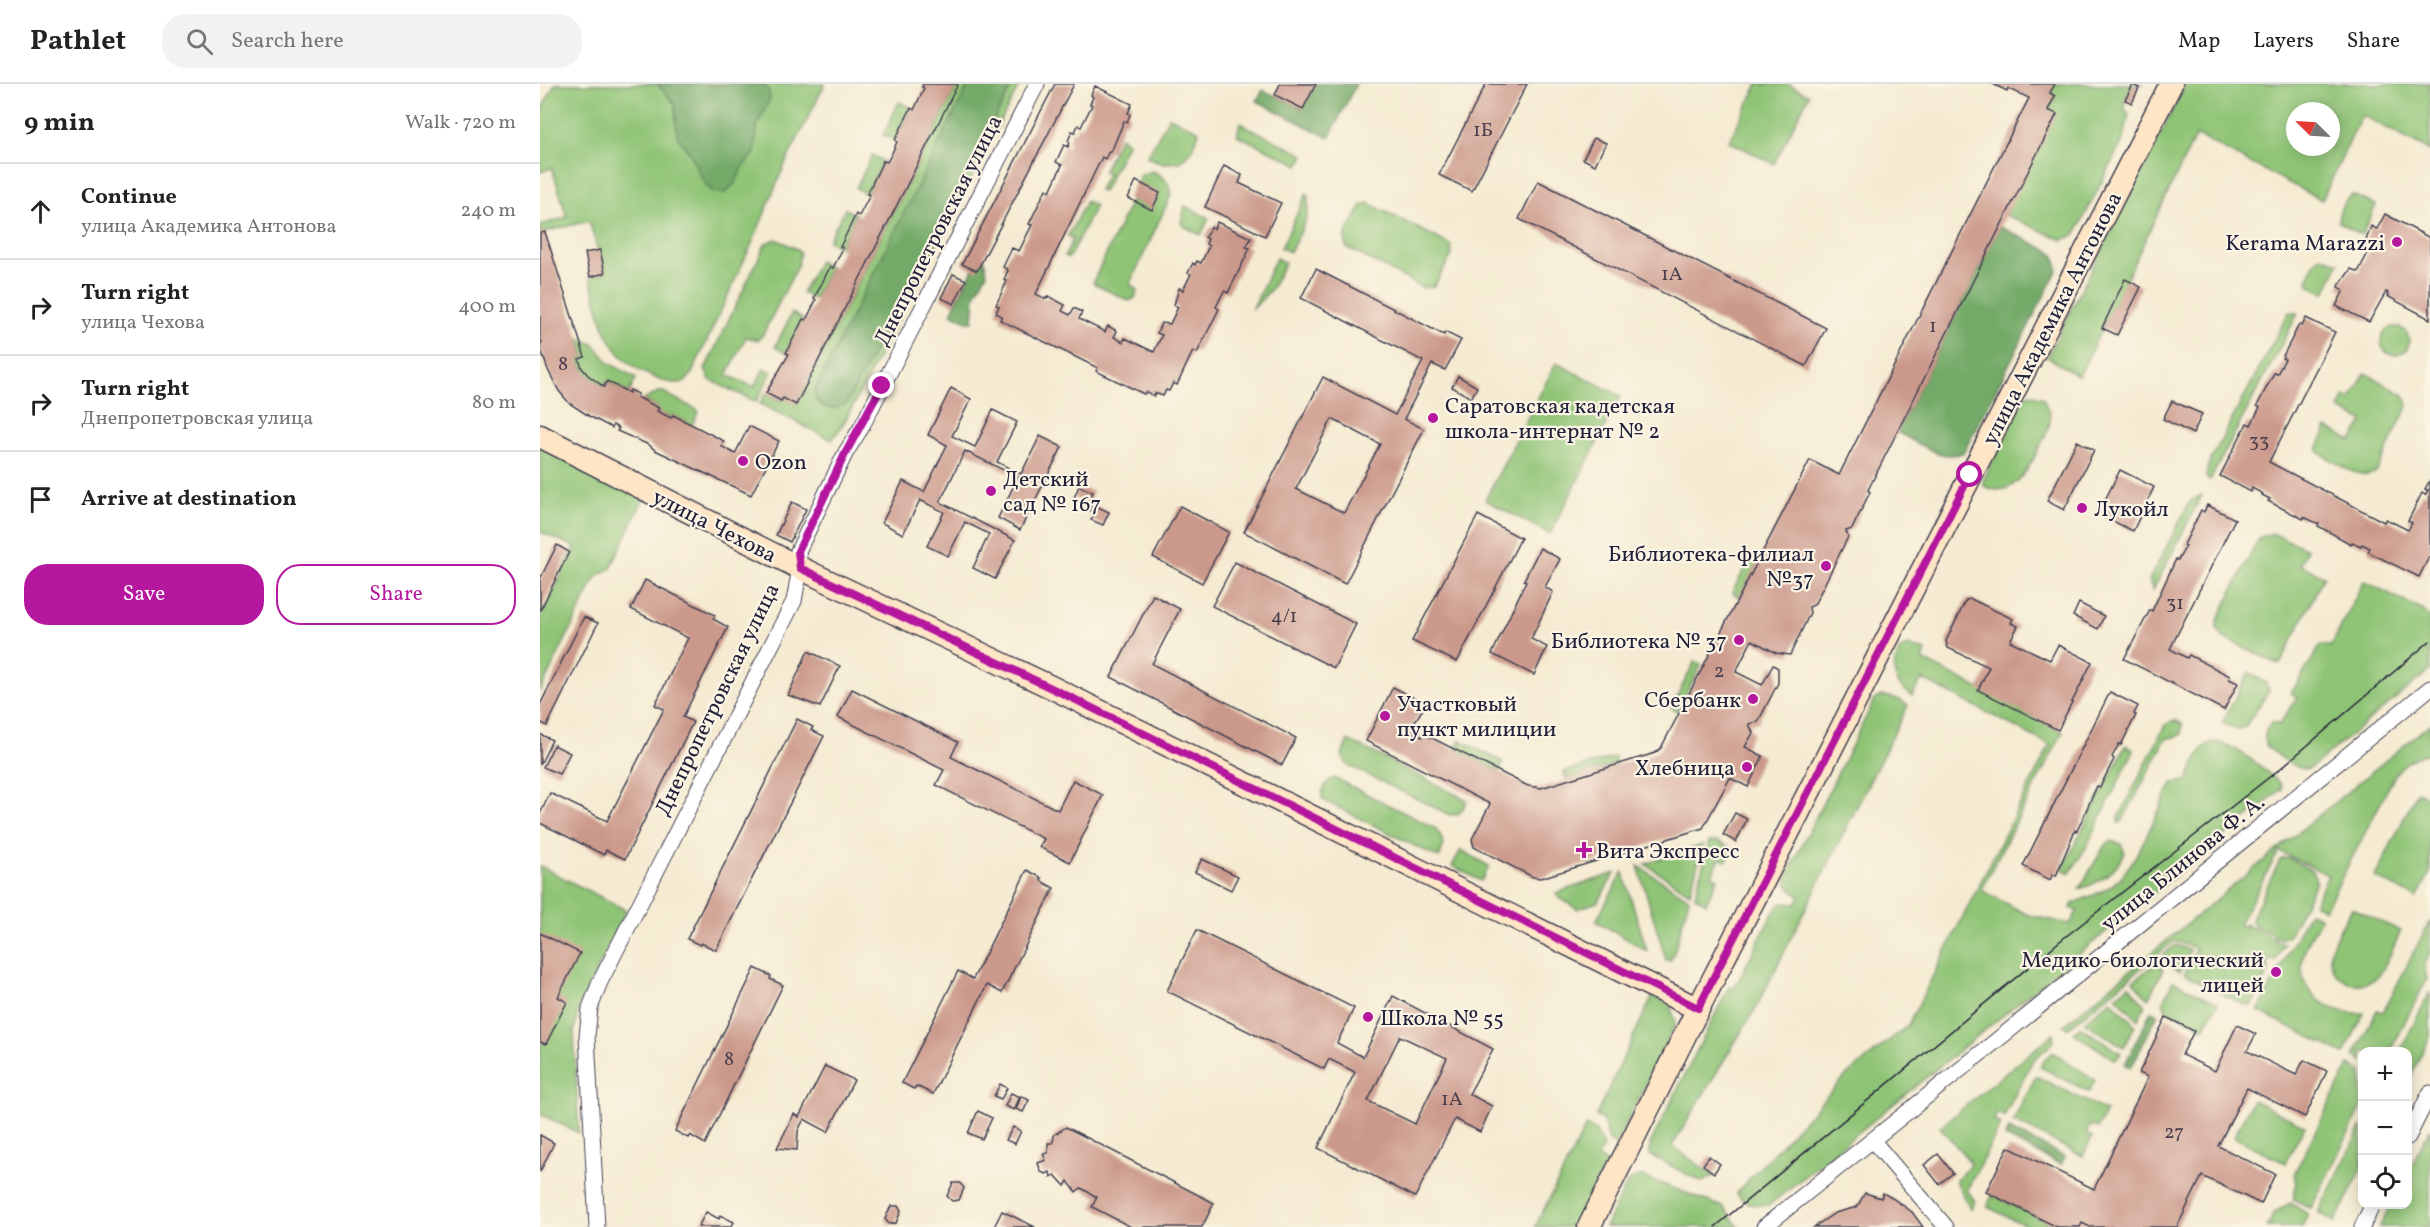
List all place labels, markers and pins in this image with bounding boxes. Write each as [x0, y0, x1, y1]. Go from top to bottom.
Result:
place label: Kerama Marazzi [2225, 229, 2385, 260]
marker: Kerama Marazzi [2390, 235, 2404, 249]
place label: Саратовская кадетская школа-интернат № 2 [1445, 392, 1675, 448]
marker: Саратовская кадетская школа-интернат № 2 [1426, 411, 1440, 425]
place label: Ozon [755, 448, 807, 479]
marker: Ozon [736, 454, 750, 468]
place label: Детский сад № 167 [1003, 465, 1101, 521]
marker: Детский сад № 167 [984, 484, 998, 498]
place label: Лукойл [2094, 495, 2169, 526]
marker: Лукойл [2075, 501, 2089, 515]
place label: Библиотека-филиал №37 [1608, 540, 1814, 596]
marker: Библиотека-филиал №37 [1819, 559, 1833, 573]
place label: Библиотека № 37 [1551, 627, 1727, 658]
marker: Библиотека № 37 [1732, 633, 1746, 647]
place label: Сбербанк [1644, 686, 1741, 717]
place label: Участковый пункт милиции [1397, 690, 1556, 746]
marker: Сбербанк [1746, 692, 1760, 706]
marker: Участковый пункт милиции [1378, 709, 1392, 723]
place label: Хлебница [1635, 754, 1735, 785]
marker: Хлебница [1740, 760, 1754, 774]
place label: Вита Экспресс [1596, 837, 1740, 868]
marker: Вита Экспресс [1577, 843, 1591, 857]
place label: Медико-биологический лицей [2021, 946, 2264, 1002]
marker: Медико-биологический лицей [2269, 965, 2283, 979]
place label: Школа № 55 [1380, 1004, 1504, 1035]
marker: Школа № 55 [1361, 1010, 1375, 1024]

